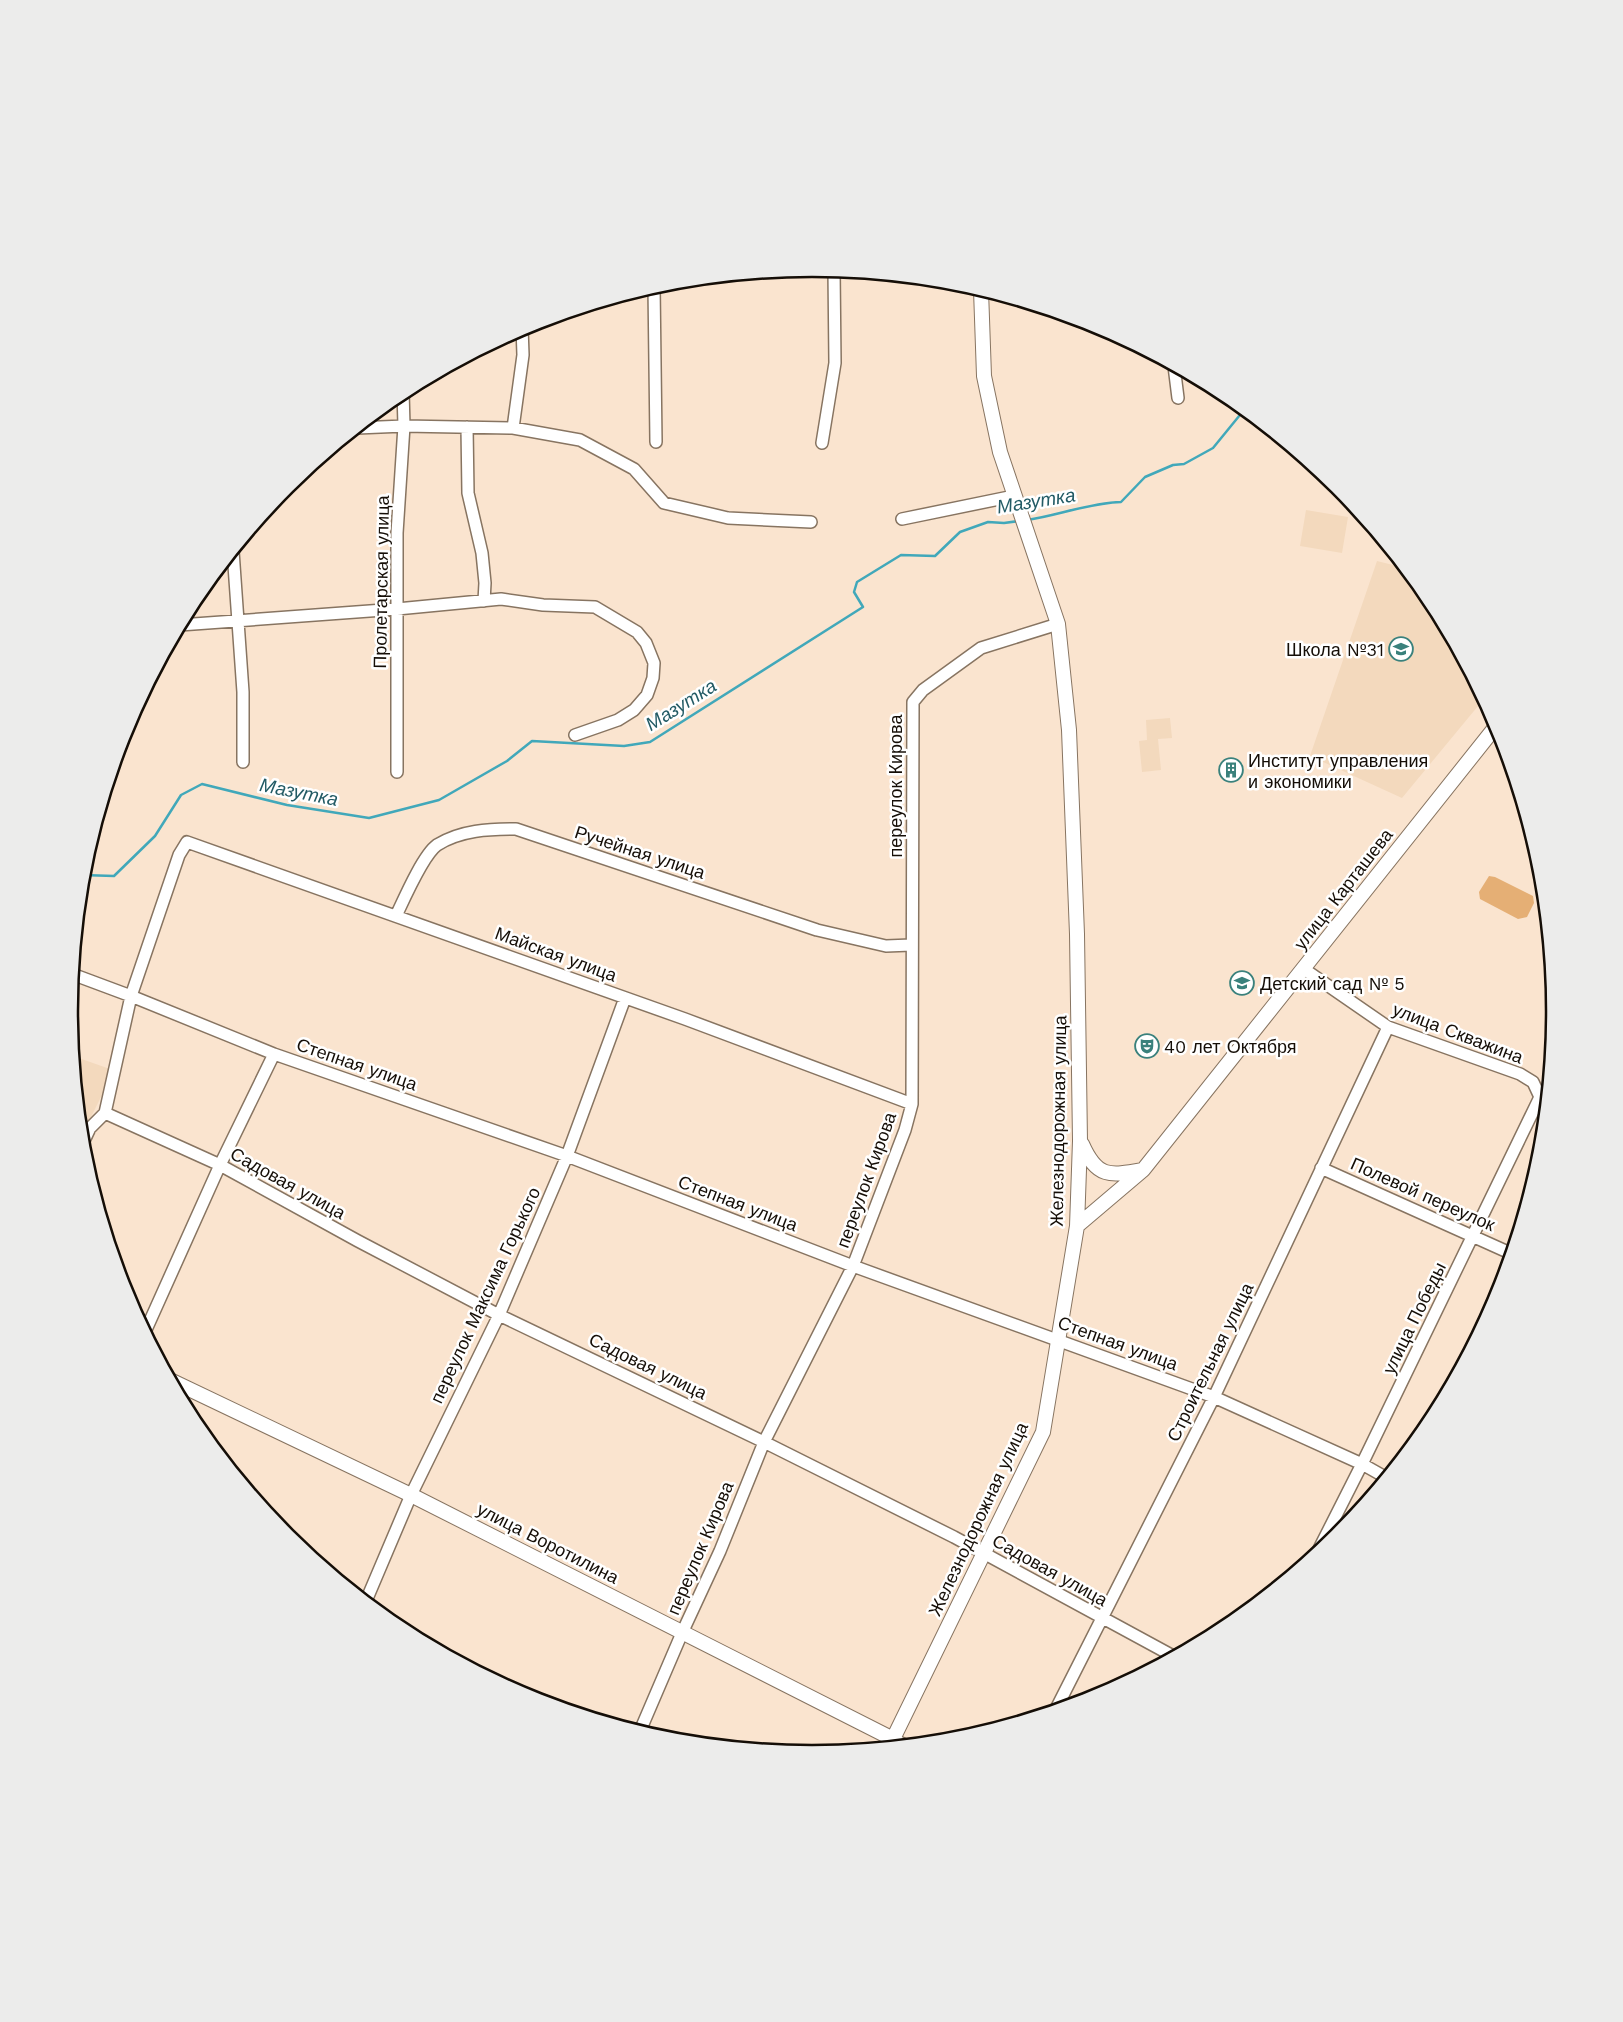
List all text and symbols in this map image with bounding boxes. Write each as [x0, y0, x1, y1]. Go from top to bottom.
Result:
water label: Мазутка [995, 483, 1077, 519]
street label: Пролетарская улица [369, 494, 393, 669]
school or university icon: Школа №31 [1388, 636, 1414, 662]
place label: Школа №31 [1286, 639, 1384, 660]
water label: Мазутка [641, 674, 721, 736]
street label: переулок Кирова [885, 714, 906, 857]
place label: Институт управления и экономики [1248, 750, 1428, 792]
building icon: Институт управления и экономики [1218, 757, 1244, 783]
water label: Мазутка [258, 773, 340, 811]
street label: Ручейная улица [572, 821, 709, 883]
street label: улица Карташева [1289, 824, 1397, 954]
street label: Майская улица [492, 922, 621, 986]
school or university icon: Детский сад № 5 [1229, 970, 1255, 996]
place label: Детский сад № 5 [1260, 973, 1405, 994]
street label: улица Скважина [1390, 998, 1527, 1068]
street label: Железнодорожная улица [1046, 1014, 1070, 1227]
theatre icon: 40 лет Октября [1134, 1033, 1160, 1059]
street label: Степная улица [294, 1034, 421, 1095]
place label: 40 лет Октября [1164, 1036, 1297, 1057]
street label: переулок Кирова [832, 1108, 901, 1251]
street label: Садовая улица [227, 1143, 350, 1224]
street label: Полевой переулок [1348, 1153, 1498, 1235]
street label: Степная улица [675, 1171, 802, 1236]
street label: переулок Максима Горького [426, 1184, 544, 1406]
street label: улица Победы [1378, 1259, 1450, 1377]
street label: Строительная улица [1162, 1278, 1258, 1445]
street label: Степная улица [1055, 1312, 1182, 1375]
street label: Садовая улица [586, 1328, 711, 1404]
street label: Железнодорожная улица [924, 1418, 1033, 1619]
street label: переулок Кирова [662, 1477, 738, 1618]
street label: улица Воротилина [474, 1498, 623, 1588]
street label: Садовая улица [989, 1530, 1112, 1611]

